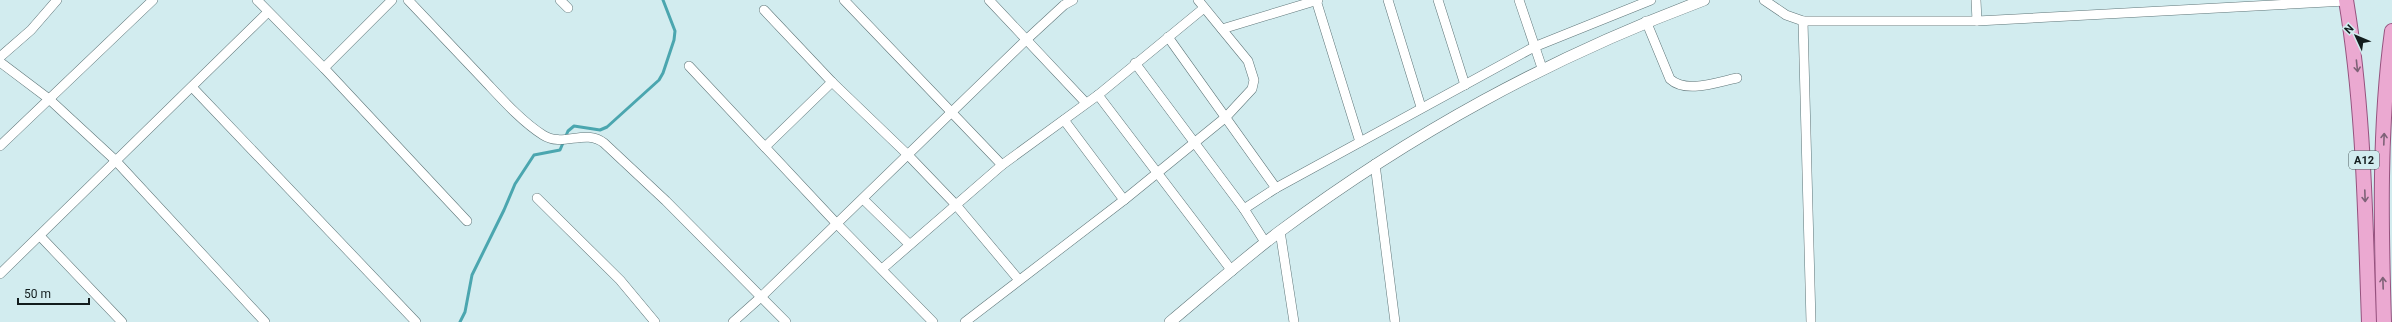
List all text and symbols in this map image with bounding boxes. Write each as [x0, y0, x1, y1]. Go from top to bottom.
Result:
north arrow [2336, 16, 2376, 56]
text: N [2342, 22, 2357, 37]
one-way arrow [2353, 59, 2360, 72]
one-way arrow [2380, 133, 2387, 146]
road number: A12 [2349, 151, 2379, 169]
one-way arrow [2362, 189, 2369, 202]
one-way arrow [2379, 277, 2387, 290]
scale bar [18, 280, 89, 306]
text: 50 m [24, 287, 51, 301]

